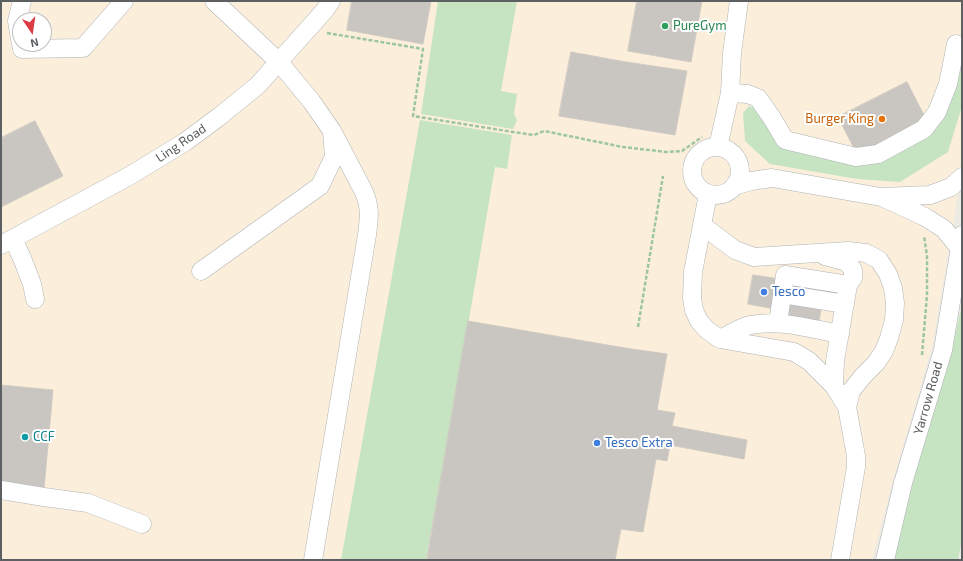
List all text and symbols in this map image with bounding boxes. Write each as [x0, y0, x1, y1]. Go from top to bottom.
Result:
north arrow [12, 12, 52, 52]
place label: PureGym [673, 18, 727, 34]
marker: PureGym [660, 21, 670, 31]
text: N [29, 36, 40, 50]
place label: Burger King [805, 111, 874, 127]
marker: Burger King [877, 114, 887, 124]
street label: Ling Road [153, 120, 209, 166]
place label: Tesco [772, 284, 805, 300]
marker: Tesco [759, 287, 769, 297]
street label: Yarrow Road [910, 360, 946, 436]
place label: CCF [33, 429, 55, 445]
marker: CCF [20, 432, 30, 442]
place label: Tesco Extra [605, 435, 673, 451]
marker: Tesco Extra [592, 438, 602, 448]

